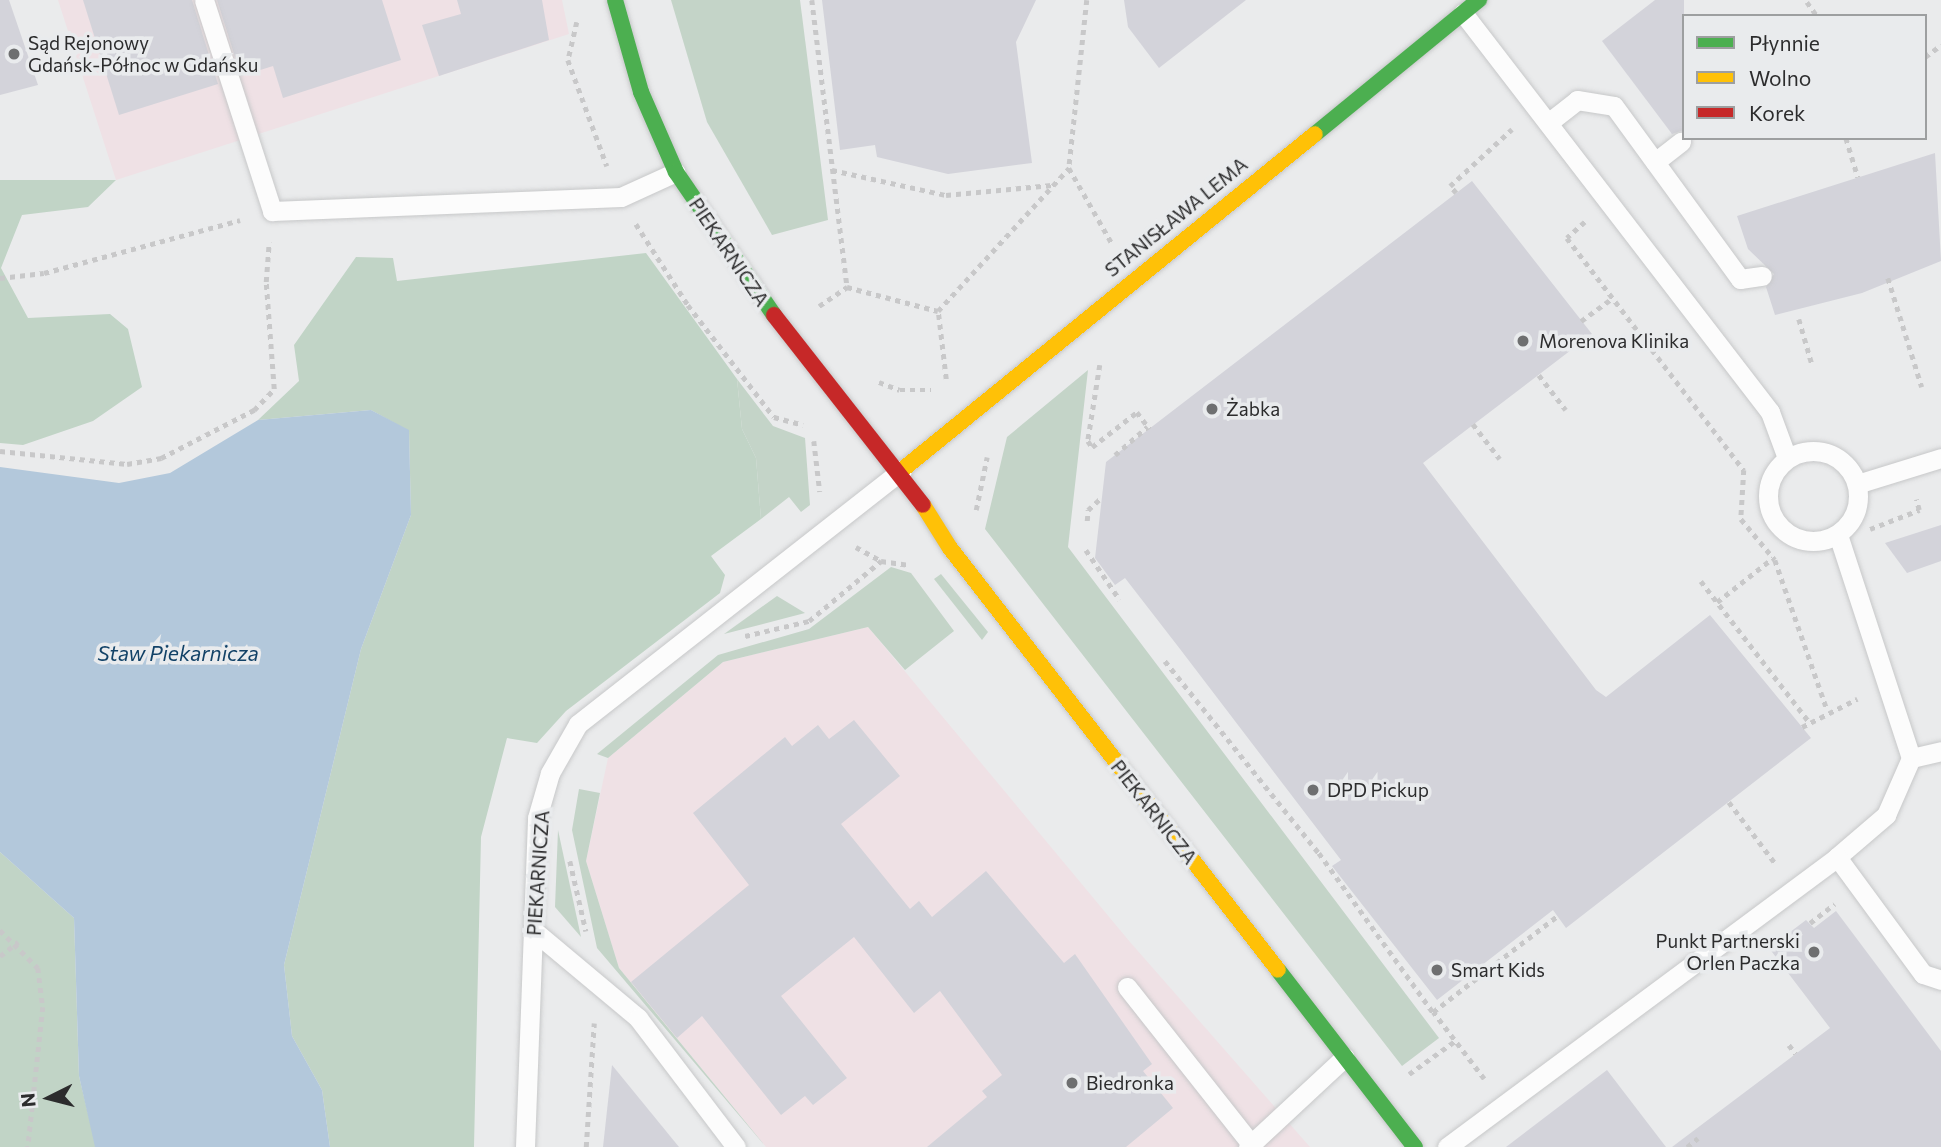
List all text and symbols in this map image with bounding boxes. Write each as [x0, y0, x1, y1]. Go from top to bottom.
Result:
legend [1682, 14, 1927, 140]
text: Płynnie [1749, 30, 1820, 55]
place label: Sąd Rejonowy Gdańsk-Północ w Gdańsku [28, 32, 258, 76]
marker: Sąd Rejonowy Gdańsk-Północ w Gdańsku [6, 46, 22, 62]
text: Wolno [1749, 65, 1811, 90]
text: Korek [1749, 100, 1805, 125]
street label: STANISŁAWA LEMA [1100, 153, 1252, 281]
street label: PIEKARNICZA [684, 194, 774, 310]
place label: Morenova Klinika [1539, 330, 1689, 352]
marker: Morenova Klinika [1513, 331, 1533, 351]
place label: Żabka [1226, 398, 1280, 420]
marker: Żabka [1204, 401, 1220, 417]
water label: Staw Piekarnicza [97, 640, 259, 666]
street label: PIEKARNICZA [1106, 755, 1202, 869]
place label: DPD Pickup [1327, 779, 1429, 801]
marker: DPD Pickup [1305, 782, 1321, 798]
street label: PIEKARNICZA [522, 810, 554, 936]
place label: Punkt Partnerski Orlen Paczka [1656, 930, 1800, 974]
marker: Punkt Partnerski Orlen Paczka [1806, 944, 1822, 960]
place label: Smart Kids [1451, 959, 1545, 981]
marker: Smart Kids [1429, 962, 1445, 978]
north arrow [14, 1063, 84, 1133]
place label: Biedronka [1086, 1072, 1174, 1094]
marker: Biedronka [1064, 1075, 1080, 1091]
text: N [15, 1092, 40, 1109]

